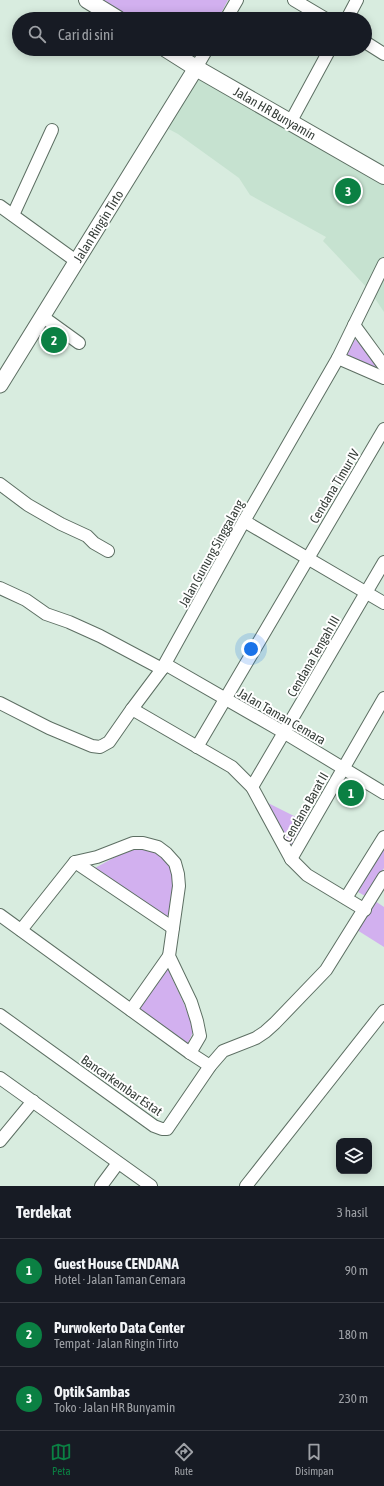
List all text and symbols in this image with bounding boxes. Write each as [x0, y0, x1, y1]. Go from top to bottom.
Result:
search box [12, 12, 372, 56]
icon: search [26, 23, 48, 45]
text: Cari di sini [58, 26, 114, 43]
street label: Jalan HR Bunyamin [231, 84, 318, 143]
pin: 3 [335, 176, 361, 206]
street label: Jalan Ringin Tirto [70, 187, 127, 265]
pin: 2 [41, 325, 67, 355]
street label: Cendana Timur IV [306, 446, 363, 526]
street label: Jalan Gunung Singgalang [176, 497, 247, 609]
street label: Cendana Tengah III [284, 613, 343, 699]
your location [241, 639, 261, 659]
street label: Jalan Taman Cemara [235, 685, 328, 748]
street label: Cendana Barat II [279, 770, 332, 845]
pin: 1 [338, 778, 364, 808]
street label: Bancarkembar Estat [78, 1052, 165, 1119]
map controls [336, 1138, 372, 1174]
button: layers [336, 1138, 372, 1174]
text: Terdekat [16, 1202, 71, 1222]
text: 3 hasil [337, 1205, 368, 1220]
text: Guest House CENDANA [54, 1255, 179, 1272]
text: 1 [26, 1263, 32, 1278]
text: 90 m [345, 1263, 368, 1278]
text: Hotel · Jalan Taman Cemara [54, 1272, 186, 1287]
text: Purwokerto Data Center [54, 1319, 185, 1336]
text: 2 [26, 1327, 32, 1342]
text: 180 m [339, 1327, 368, 1342]
text: Tempat · Jalan Ringin Tirto [54, 1336, 179, 1351]
text: Optik Sambas [54, 1383, 130, 1400]
text: 3 [26, 1391, 32, 1406]
text: 230 m [339, 1391, 368, 1406]
text: Toko · Jalan HR Bunyamin [54, 1400, 175, 1415]
tab: Peta [50, 1441, 72, 1477]
tab: Rute [173, 1441, 195, 1477]
tab: Disimpan [295, 1441, 334, 1477]

